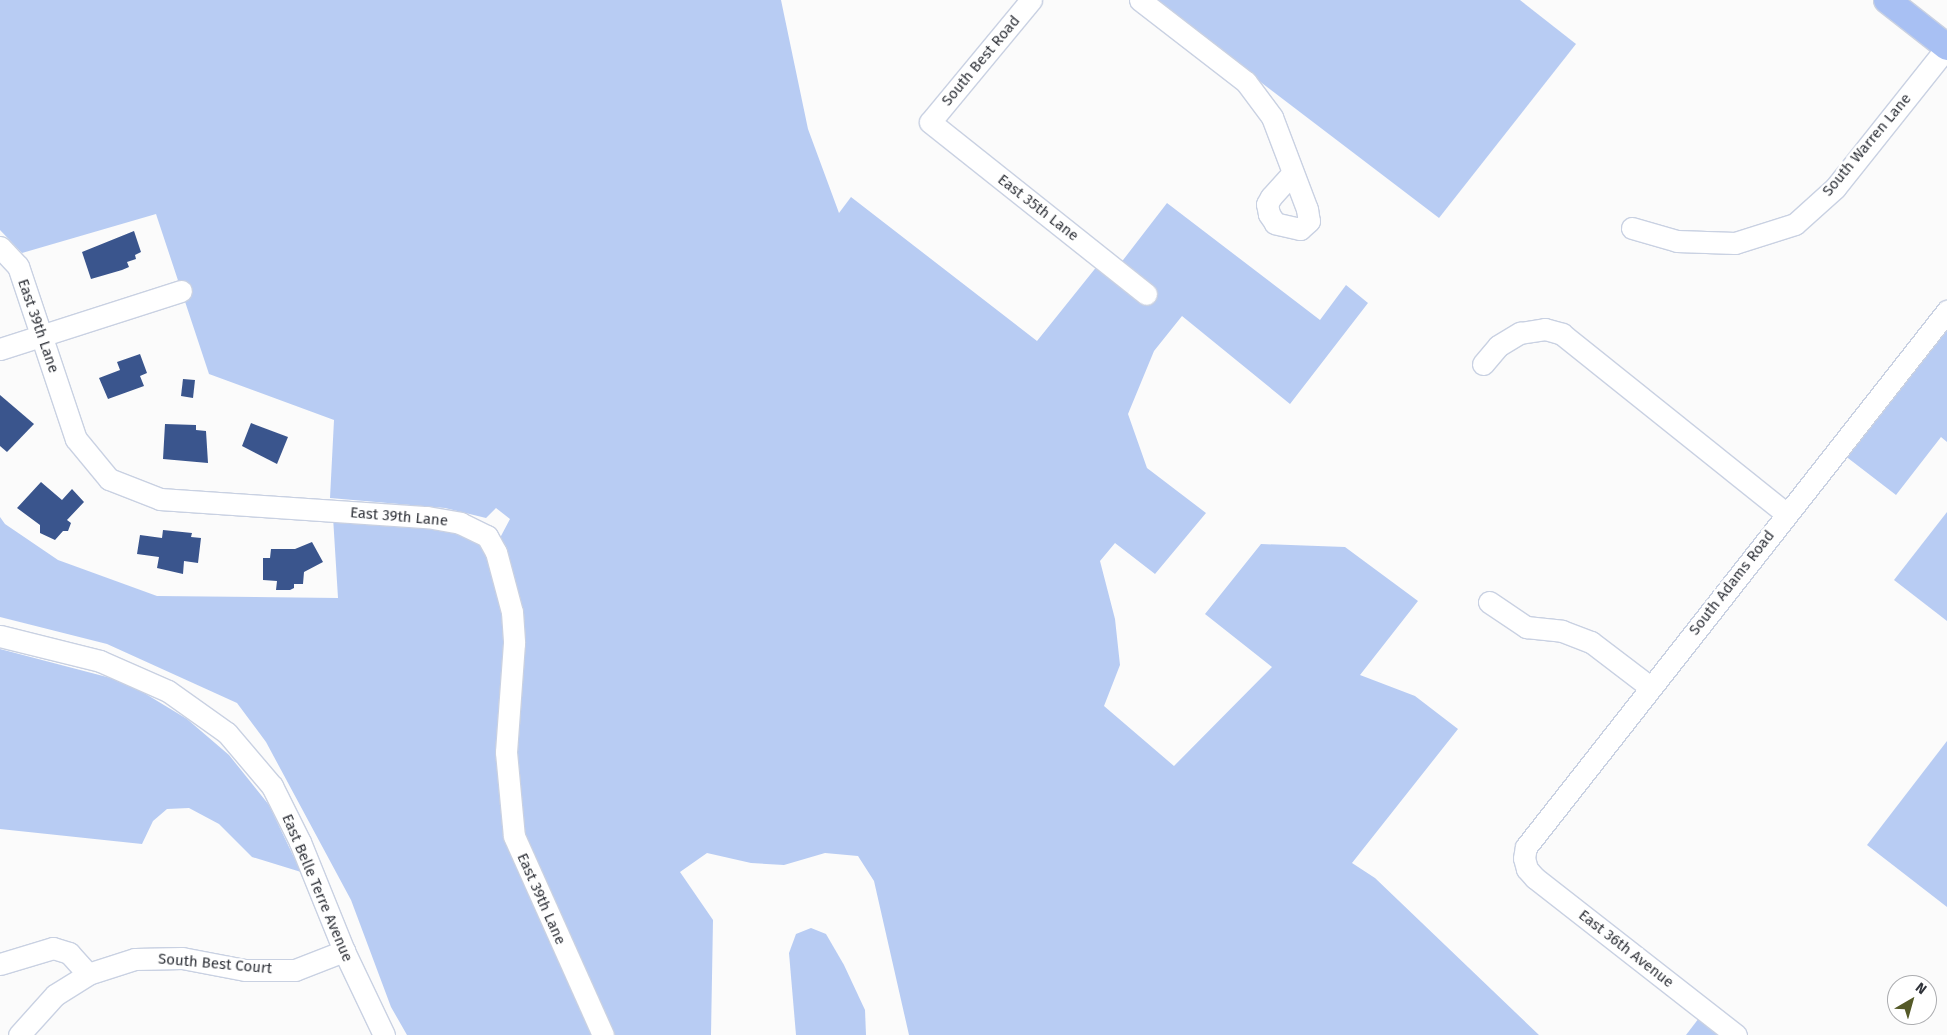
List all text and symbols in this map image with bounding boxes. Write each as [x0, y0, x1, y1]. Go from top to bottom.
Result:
street label: South Best Road [938, 12, 1024, 110]
street label: South Warren Lane [1819, 90, 1915, 200]
street label: East 35th Lane [994, 171, 1082, 245]
street label: East 39th Lane [14, 277, 62, 375]
street label: East 39th Lane [349, 504, 449, 530]
street label: South Adams Road [1686, 527, 1778, 639]
street label: East Belle Terre Avenue [278, 811, 356, 965]
street label: East 39th Lane [513, 851, 569, 947]
street label: East 36th Avenue [1575, 906, 1677, 992]
street label: South Best Court [157, 950, 273, 978]
north arrow [1887, 975, 1937, 1025]
text: N [1912, 979, 1930, 998]

